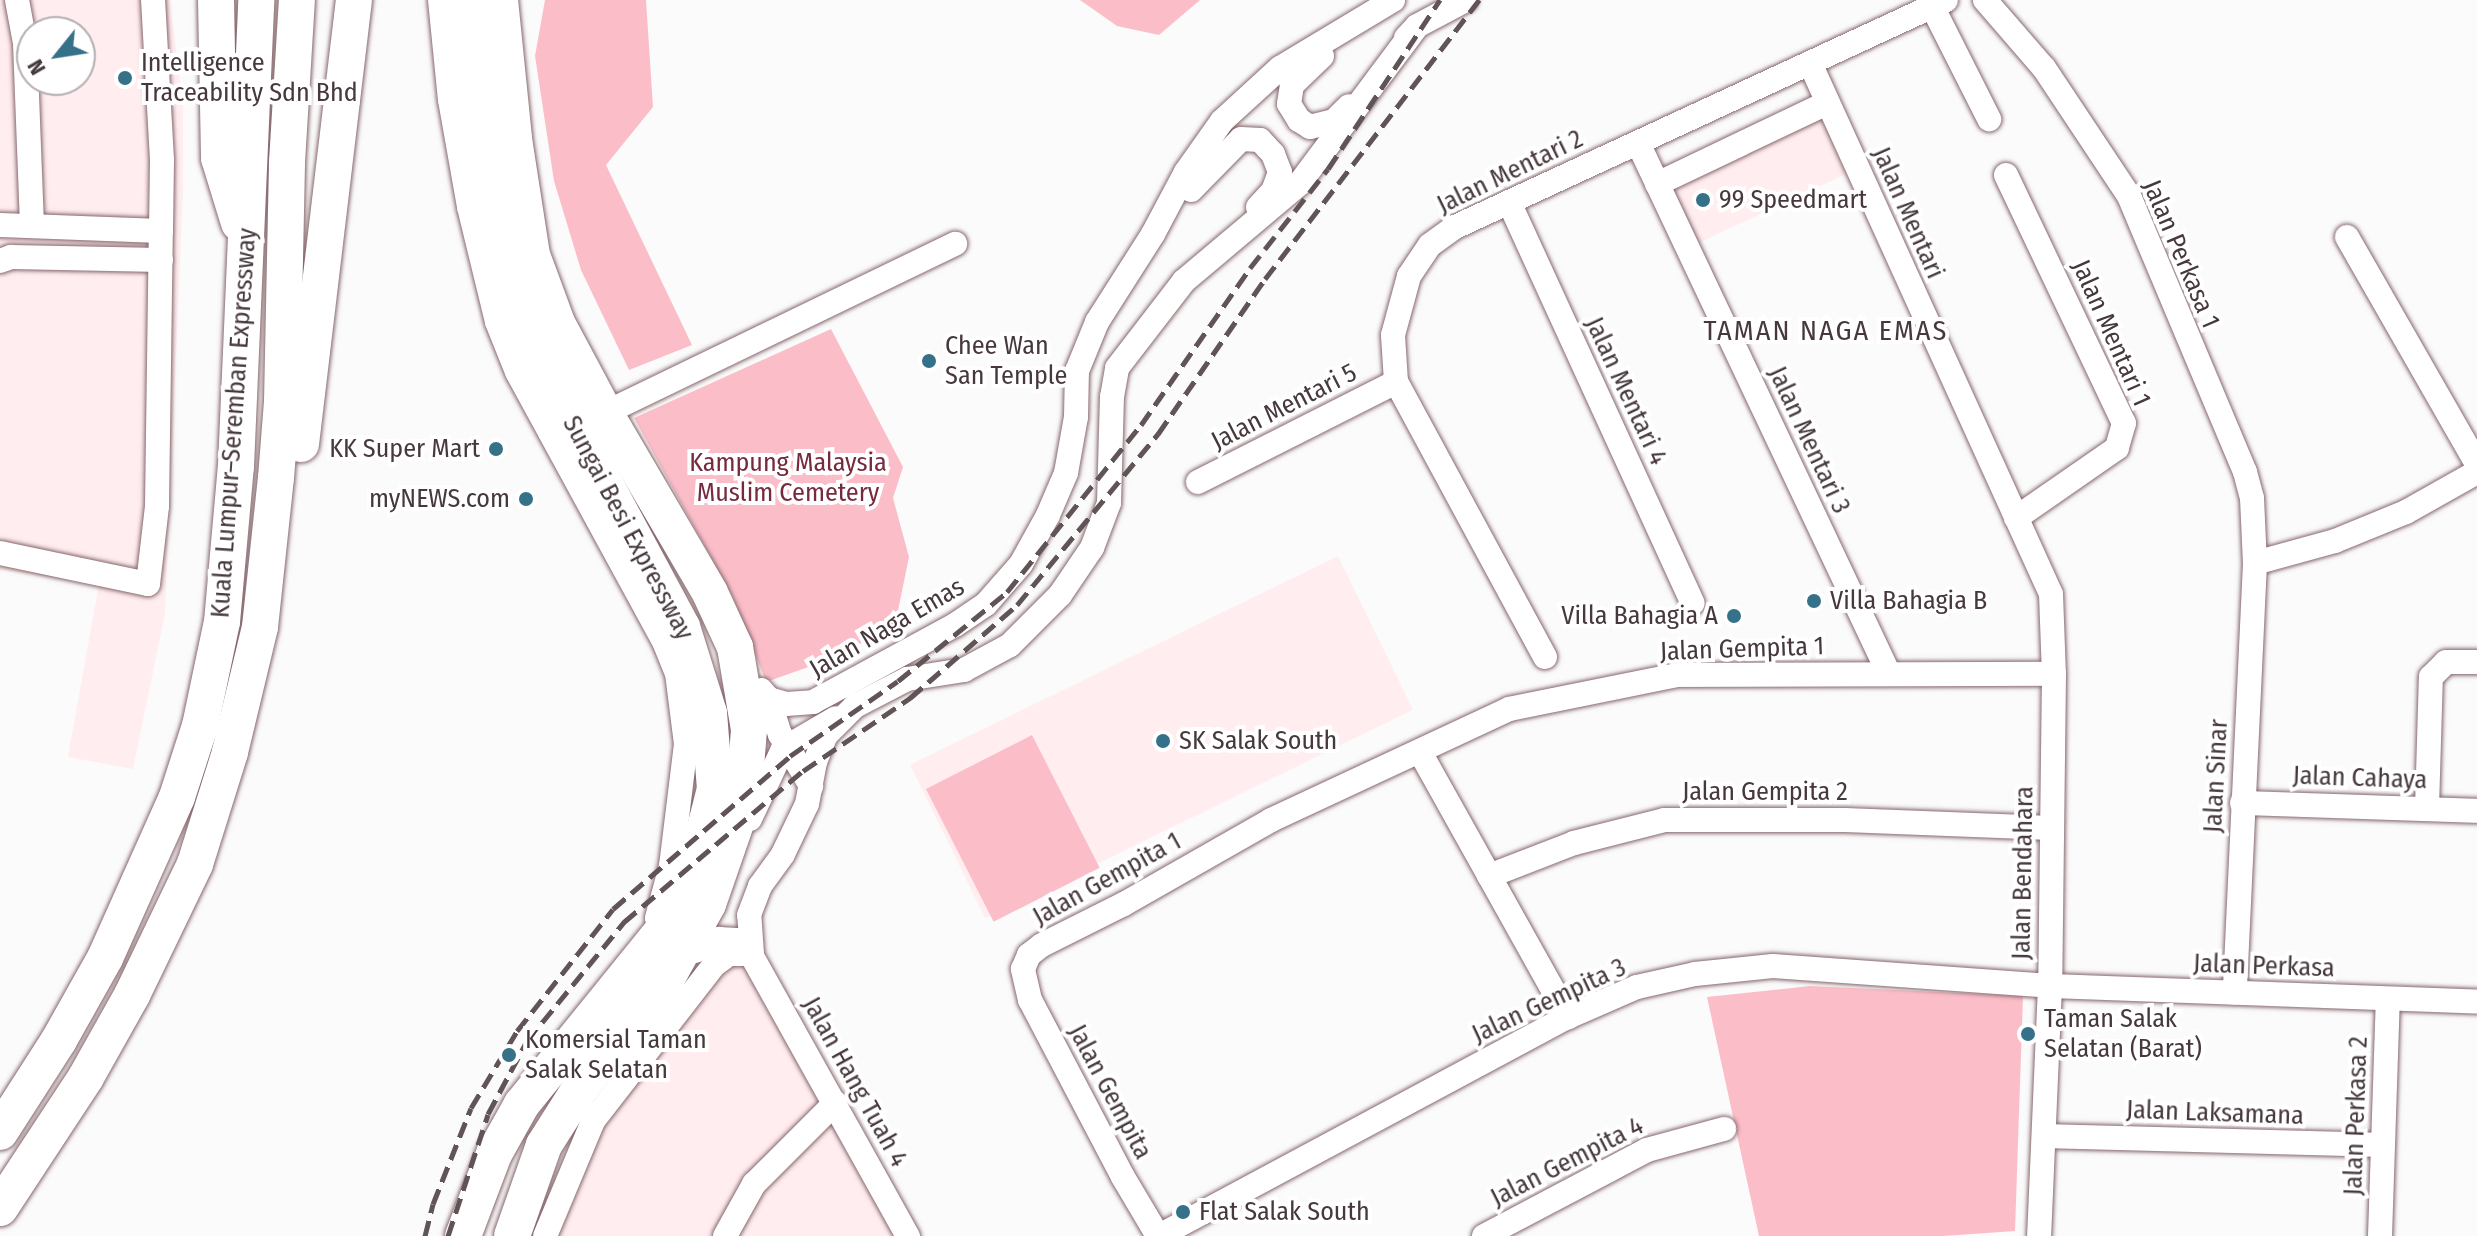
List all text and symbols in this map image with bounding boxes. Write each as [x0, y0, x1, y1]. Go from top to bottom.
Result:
north arrow [16, 16, 96, 96]
place label: Intelligence Traceability Sdn Bhd [141, 47, 358, 108]
text: N [22, 55, 52, 80]
marker: Intelligence Traceability Sdn Bhd [116, 69, 134, 87]
street label: Jalan Mentari 2 [1432, 123, 1588, 221]
street label: Jalan Mentari [1865, 142, 1951, 284]
street label: Jalan Perkasa 1 [2136, 175, 2226, 333]
place label: 99 Speedmart [1719, 184, 1867, 216]
marker: 99 Speedmart [1694, 191, 1712, 209]
street label: Kuala Lumpur–Seremban Expressway [205, 227, 263, 619]
street label: Jalan Mentari 1 [2065, 255, 2157, 411]
street label: Jalan Mentari 4 [1578, 312, 1674, 470]
district label: TAMAN NAGA EMAS [1704, 314, 1948, 348]
place label: Chee Wan San Temple [945, 330, 1067, 392]
marker: Chee Wan San Temple [920, 352, 938, 370]
street label: Jalan Mentari 5 [1206, 357, 1362, 457]
street label: Jalan Mentari 3 [1761, 362, 1857, 518]
street label: Sungai Besi Expressway [556, 411, 700, 645]
place label: KK Super Mart [329, 433, 480, 465]
marker: KK Super Mart [487, 440, 505, 458]
park label: Kampung Malaysia Muslim Cemetery [689, 447, 887, 508]
place label: myNEWS.com [369, 483, 510, 515]
marker: myNEWS.com [517, 490, 535, 508]
street label: Jalan Naga Emas [804, 571, 970, 685]
place label: Villa Bahagia B [1830, 585, 1987, 617]
marker: Villa Bahagia B [1805, 592, 1823, 610]
place label: Villa Bahagia A [1561, 600, 1718, 632]
marker: Villa Bahagia A [1725, 607, 1743, 625]
street label: Jalan Gempita 1 [1659, 631, 1825, 667]
street label: Jalan Sinar [2197, 718, 2235, 834]
place label: SK Salak South [1179, 725, 1337, 757]
marker: SK Salak South [1154, 732, 1172, 750]
street label: Jalan Cahaya [2292, 760, 2428, 796]
street label: Jalan Gempita 2 [1682, 776, 1848, 808]
street label: Jalan Bendahara [2006, 786, 2040, 960]
street label: Jalan Gempita 1 [1028, 826, 1186, 932]
street label: Jalan Perkasa [2193, 948, 2335, 984]
street label: Jalan Gempita 3 [1467, 952, 1631, 1050]
street label: Jalan Hang Tuah 4 [796, 992, 914, 1172]
place label: Taman Salak Selatan (Barat) [2044, 1003, 2202, 1064]
street label: Jalan Gempita [1061, 1019, 1159, 1165]
place label: Komersial Taman Salak Selatan [525, 1024, 707, 1086]
marker: Taman Salak Selatan (Barat) [2019, 1025, 2037, 1043]
street label: Jalan Perkasa 2 [2338, 1036, 2374, 1196]
marker: Komersial Taman Salak Selatan [500, 1046, 518, 1064]
street label: Jalan Laksamana [2126, 1094, 2304, 1132]
street label: Jalan Gempita 4 [1486, 1110, 1648, 1214]
place label: Flat Salak South [1199, 1196, 1370, 1228]
marker: Flat Salak South [1174, 1203, 1192, 1221]

